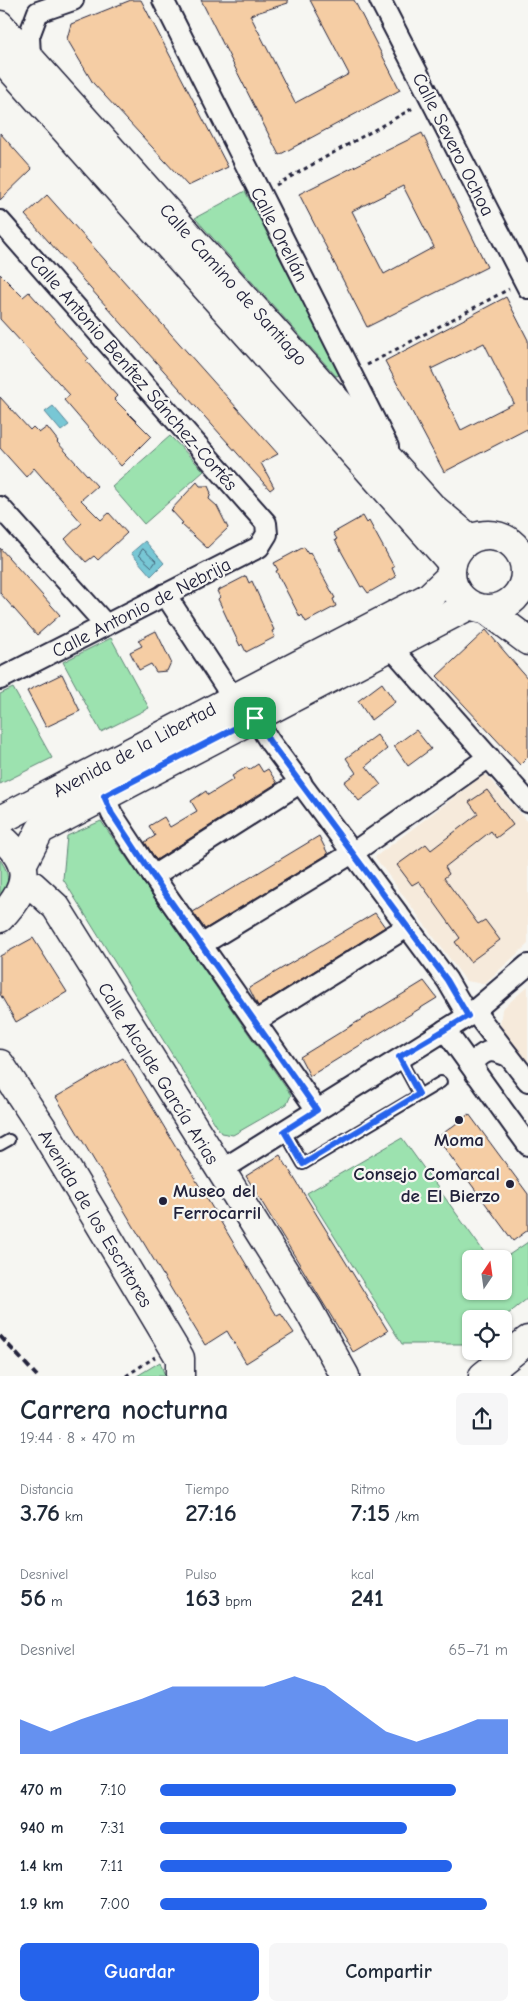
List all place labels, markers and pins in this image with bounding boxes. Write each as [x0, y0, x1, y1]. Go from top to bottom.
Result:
pin [234, 697, 276, 739]
marker: Moma [453, 1114, 465, 1126]
place label: Moma [434, 1129, 484, 1151]
place label: Consejo Comarcal de El Bierzo [353, 1163, 500, 1207]
marker: Consejo Comarcal de El Bierzo [504, 1178, 516, 1190]
place label: Museo del Ferrocarril [173, 1180, 261, 1224]
marker: Museo del Ferrocarril [157, 1195, 169, 1207]

